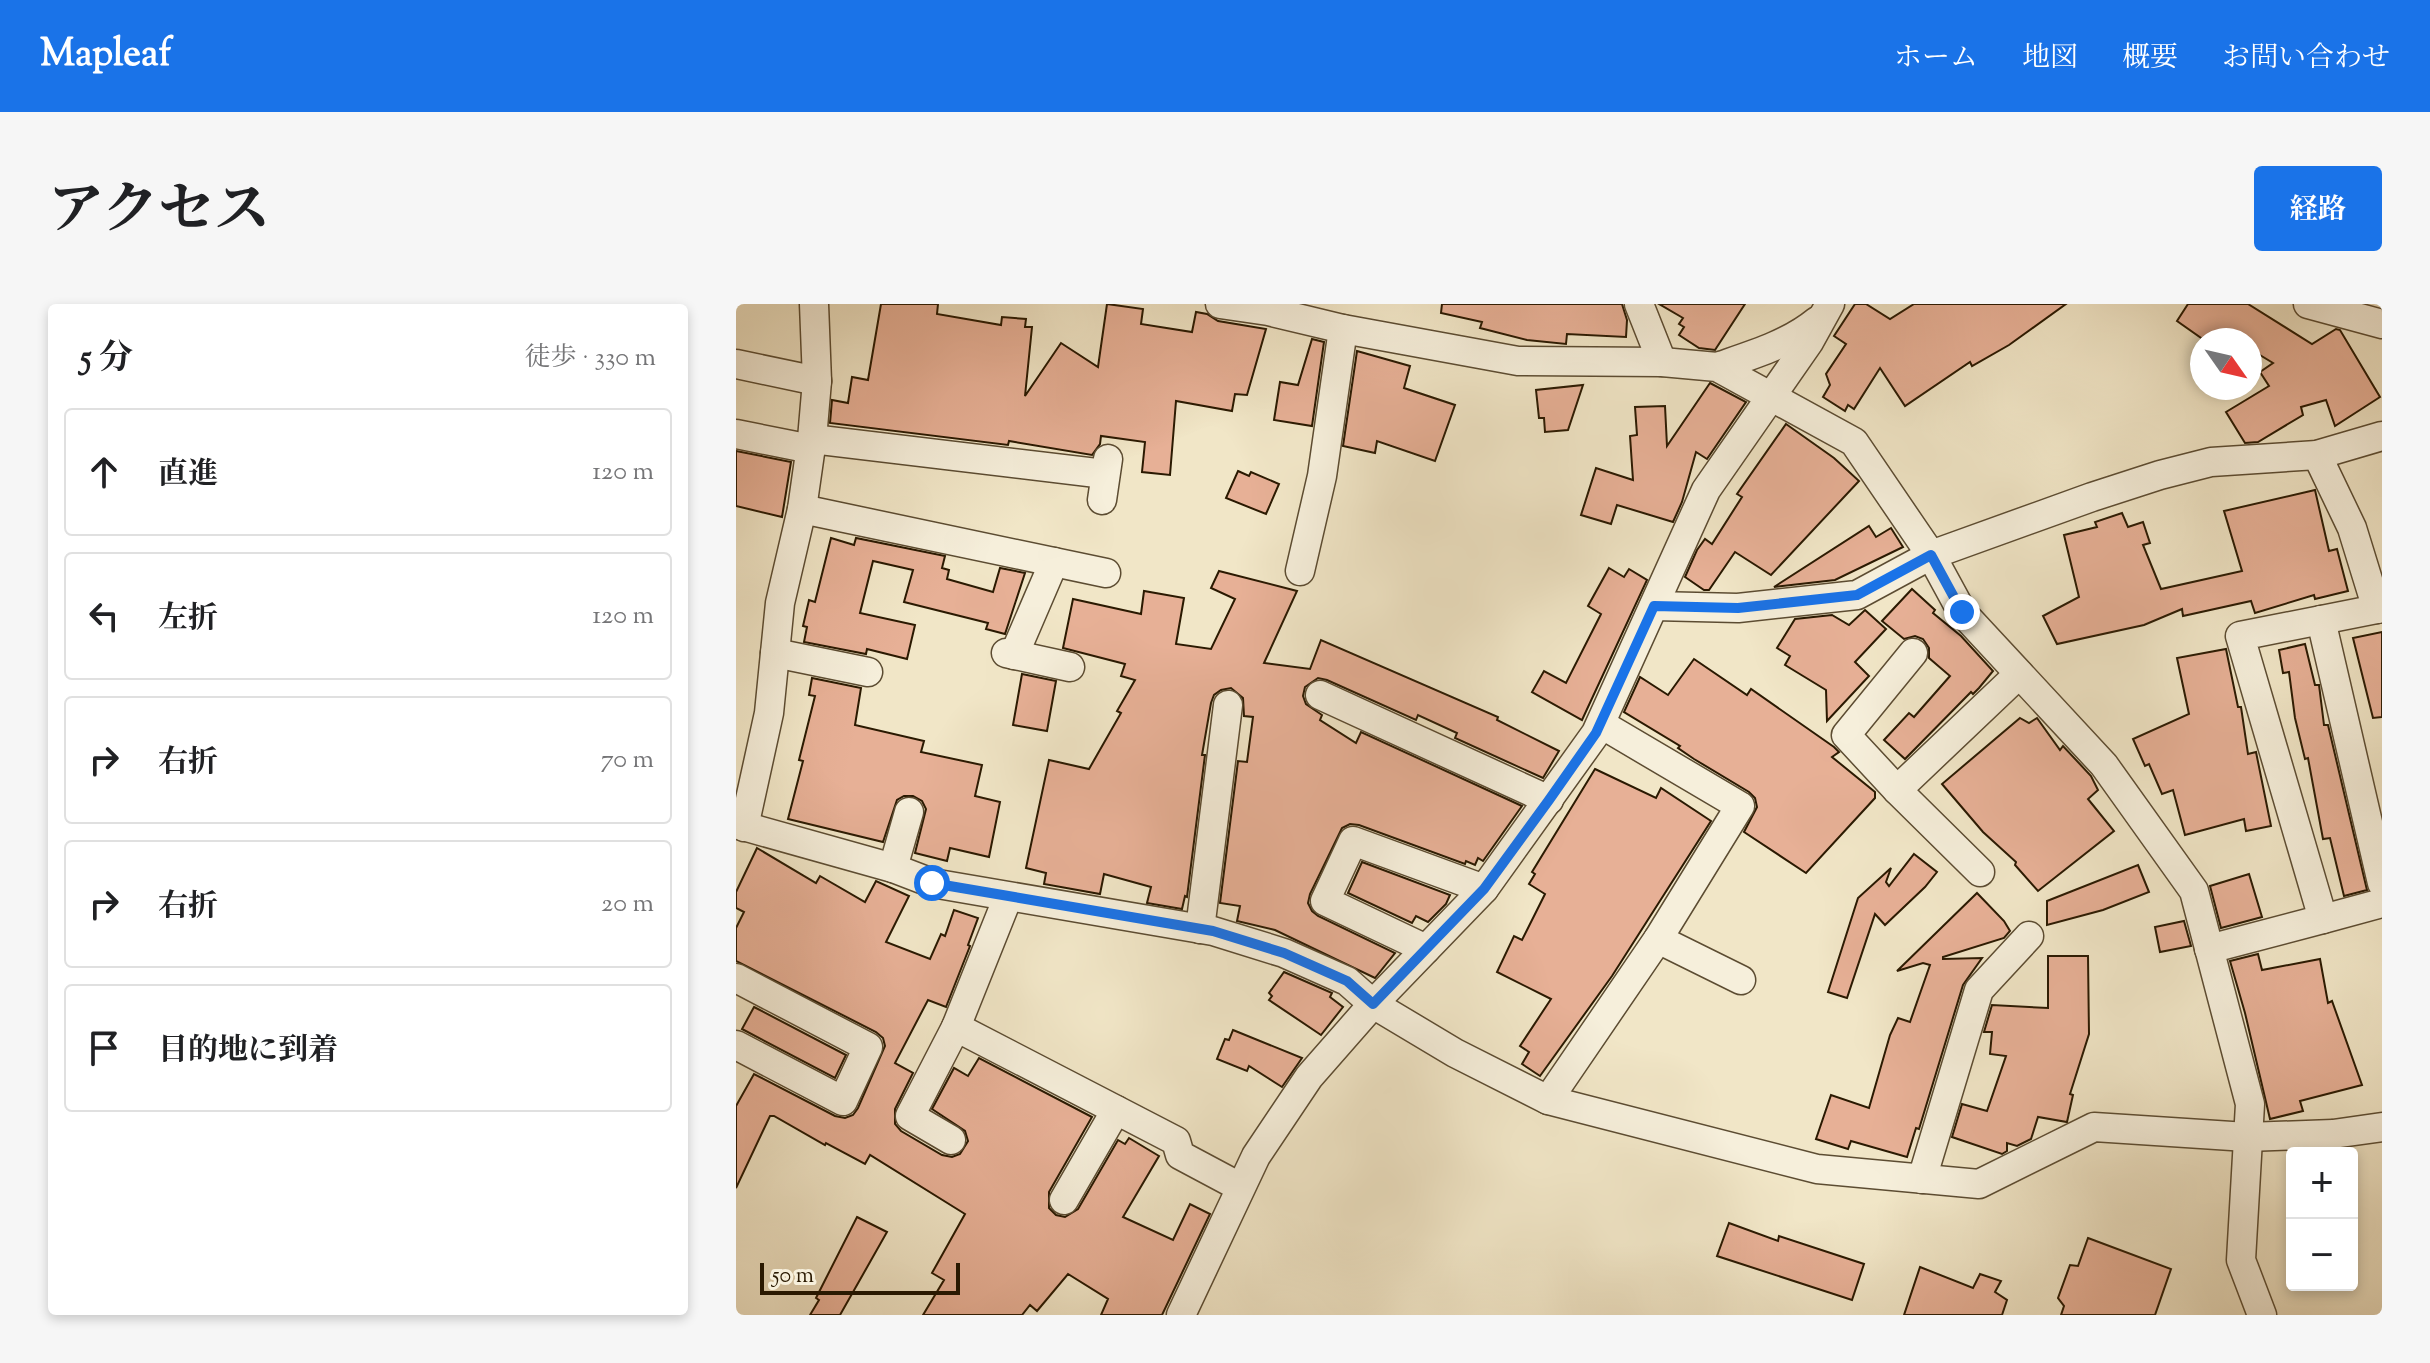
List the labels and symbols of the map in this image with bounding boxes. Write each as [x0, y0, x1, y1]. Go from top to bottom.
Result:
north arrow [2190, 328, 2262, 400]
route end [1944, 594, 1980, 630]
route start [914, 865, 950, 901]
scale bar [760, 1259, 960, 1295]

